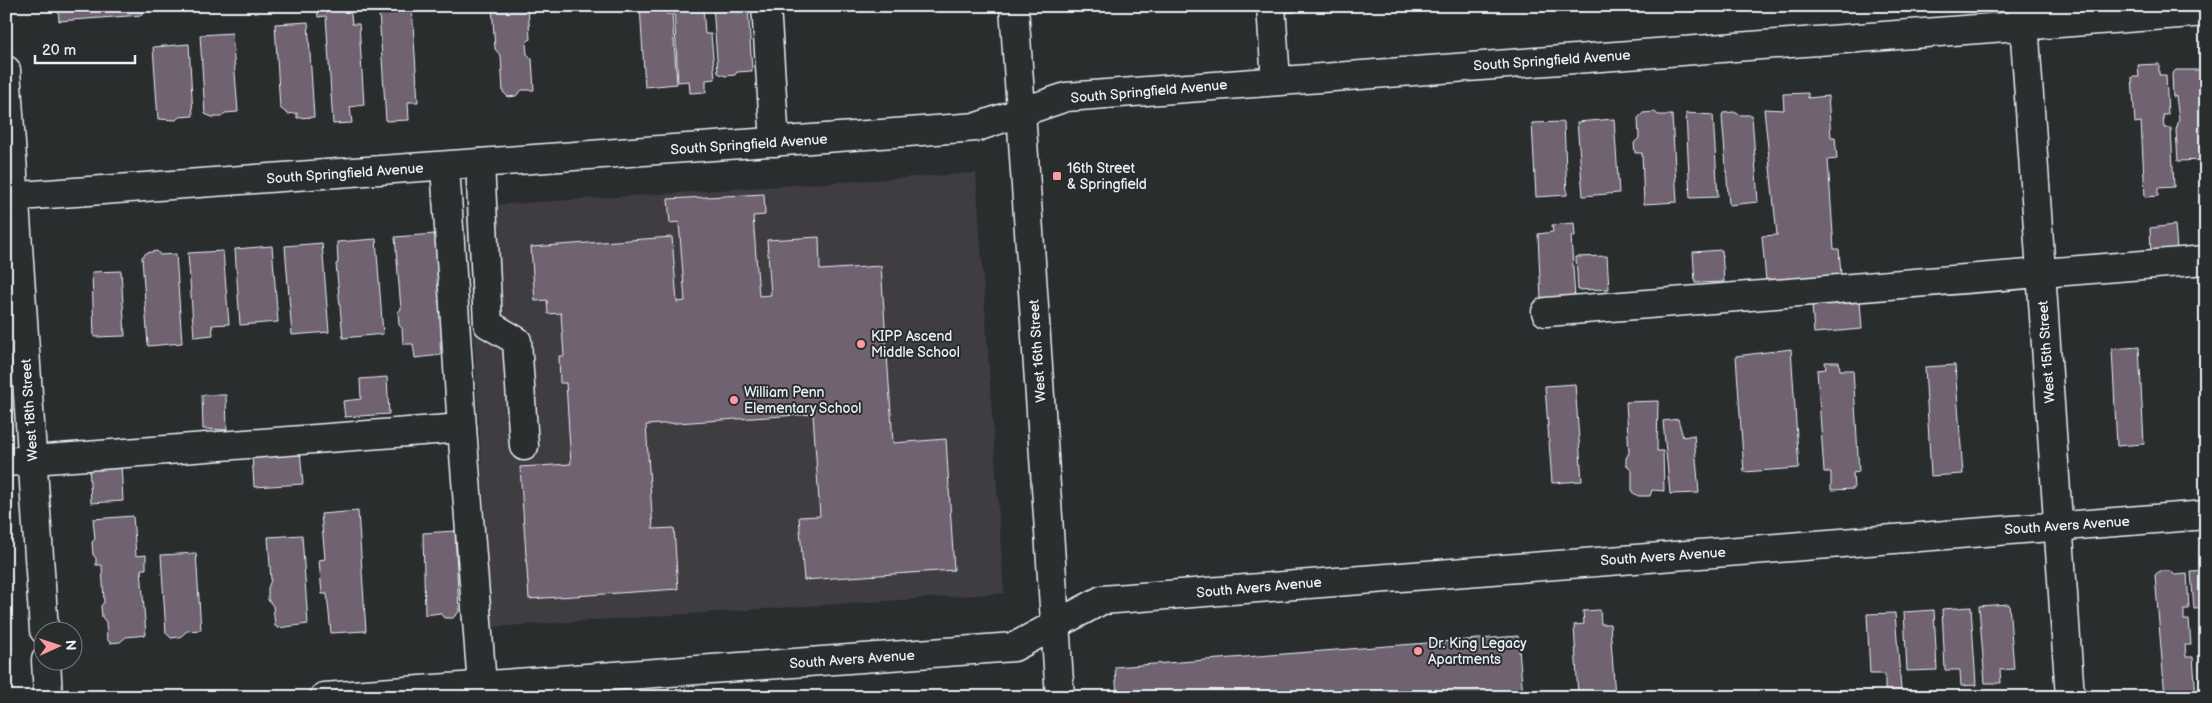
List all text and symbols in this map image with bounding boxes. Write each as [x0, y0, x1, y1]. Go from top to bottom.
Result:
scale bar [35, 32, 135, 64]
text: 20 m [42, 41, 76, 60]
street label: South Springfield Avenue [1473, 47, 1631, 74]
street label: South Springfield Avenue [1070, 76, 1228, 107]
street label: South Springfield Avenue [670, 131, 828, 158]
street label: South Springfield Avenue [266, 160, 424, 187]
place label: 16th Street & Springfield [1067, 160, 1147, 193]
marker: 16th Street & Springfield [1051, 170, 1063, 182]
street label: West 16th Street [1025, 298, 1050, 403]
street label: West 15th Street [2034, 299, 2059, 404]
place label: KIPP Ascend Middle School [871, 328, 960, 361]
marker: KIPP Ascend Middle School [855, 338, 867, 350]
street label: West 18th Street [17, 357, 42, 462]
place label: William Penn Elementary School [744, 384, 862, 417]
marker: William Penn Elementary School [728, 394, 740, 406]
street label: South Avers Avenue [2004, 513, 2130, 538]
street label: South Avers Avenue [1600, 544, 1726, 569]
street label: South Avers Avenue [1196, 574, 1322, 601]
north arrow [32, 620, 82, 670]
place label: Dr. King Legacy Apartments [1428, 635, 1527, 668]
text: N [62, 640, 79, 651]
marker: Dr. King Legacy Apartments [1412, 645, 1424, 657]
street label: South Avers Avenue [789, 647, 915, 672]

